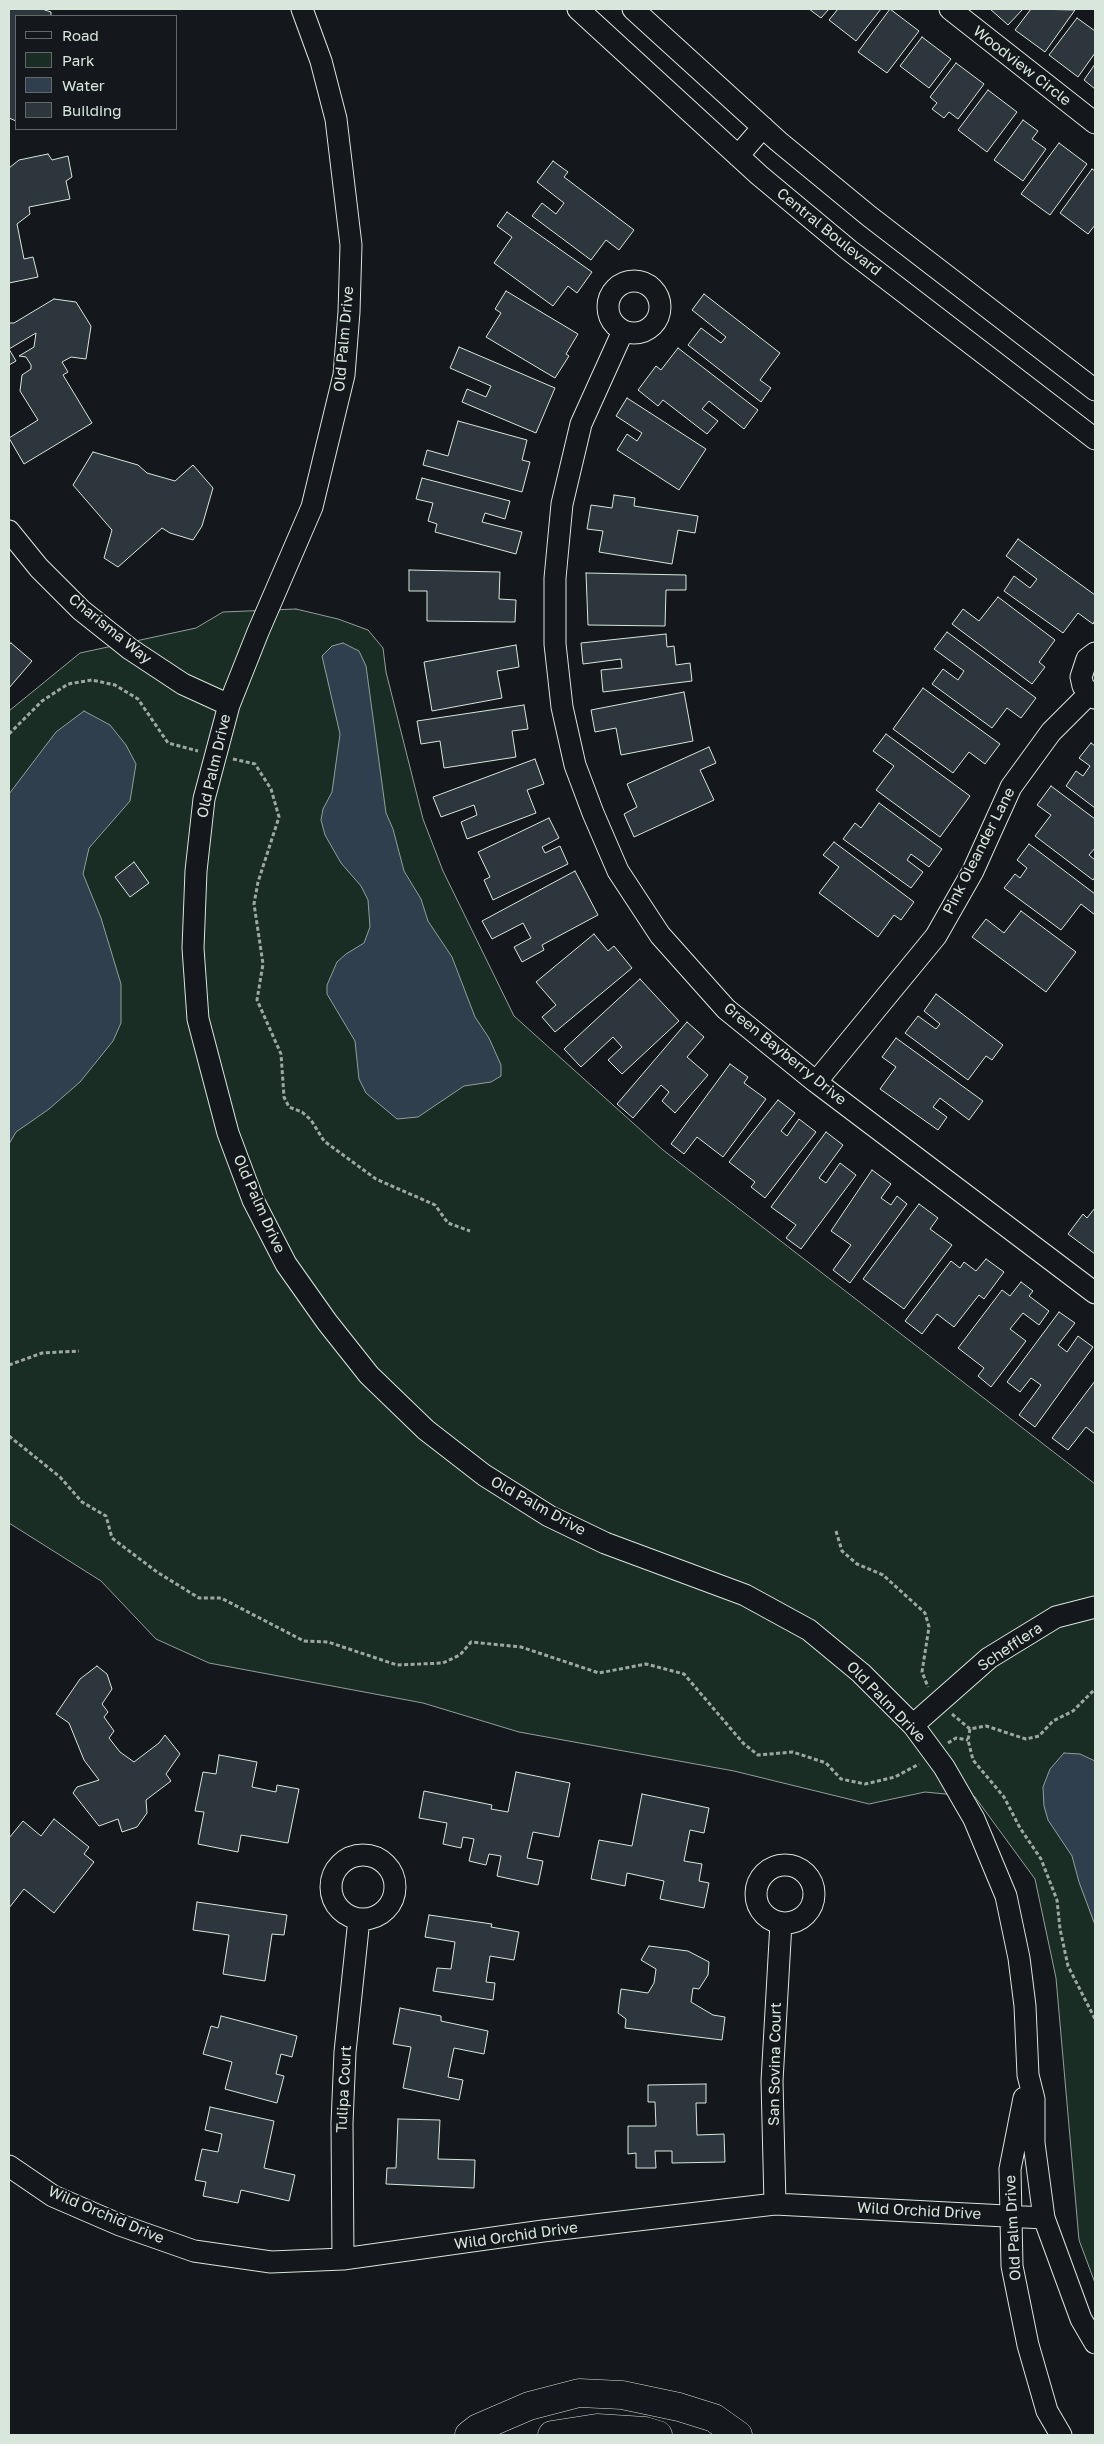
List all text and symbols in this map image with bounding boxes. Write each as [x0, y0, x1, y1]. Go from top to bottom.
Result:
legend [15, 15, 178, 130]
street label: Woodview Circle [969, 22, 1075, 110]
text: Road [62, 26, 99, 44]
text: Park [62, 51, 94, 69]
text: Water [62, 76, 105, 94]
text: Building [62, 101, 122, 119]
street label: Central Boulevard [773, 184, 885, 280]
street label: Old Palm Drive [330, 285, 358, 393]
street label: Charisma Way [65, 590, 155, 668]
street label: Old Palm Drive [193, 712, 235, 820]
street label: Pink Oleander Lane [939, 785, 1019, 917]
street label: Green Bayberry Drive [720, 999, 850, 1109]
street label: Old Palm Drive [229, 1152, 289, 1256]
street label: Old Palm Drive [487, 1472, 589, 1540]
street label: Schefflera [974, 1619, 1046, 1675]
street label: Old Palm Drive [843, 1658, 929, 1746]
street label: San Sovina Court [765, 2002, 785, 2126]
street label: Tulipa Court [333, 2045, 355, 2133]
street label: Old Palm Drive [1001, 2175, 1025, 2281]
street label: Wild Orchid Drive [45, 2182, 167, 2248]
street label: Wild Orchid Drive [856, 2199, 982, 2223]
street label: Wild Orchid Drive [453, 2218, 579, 2254]

